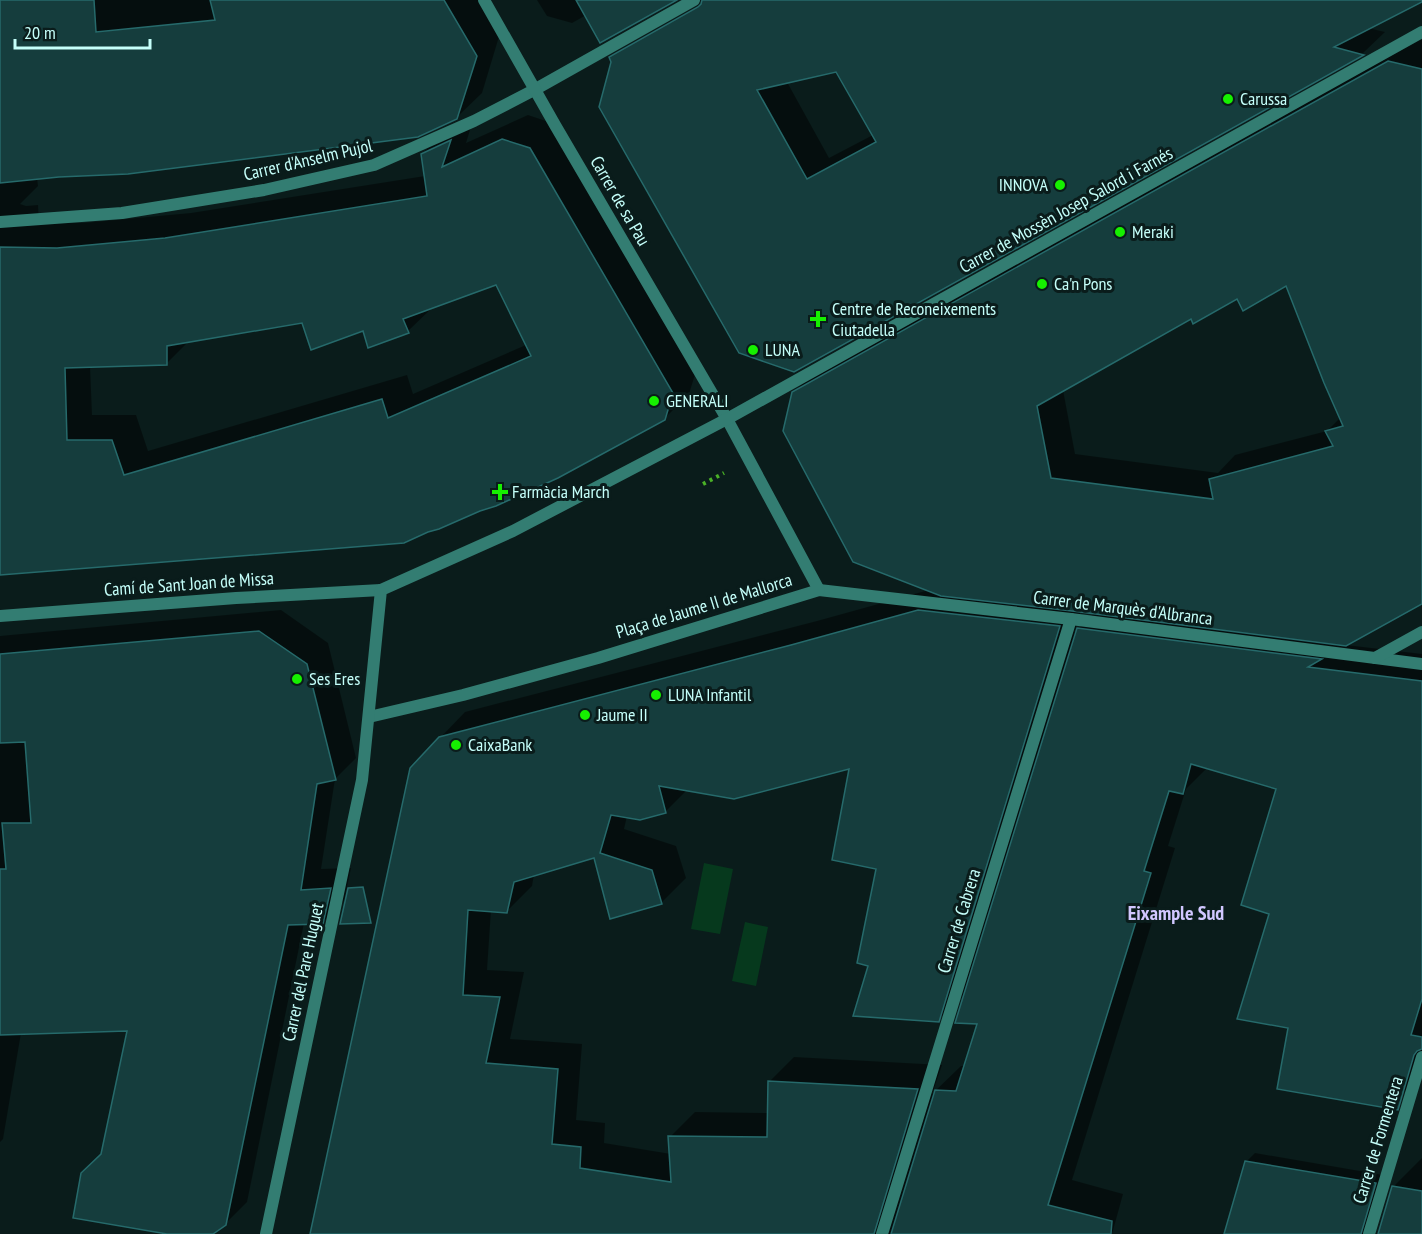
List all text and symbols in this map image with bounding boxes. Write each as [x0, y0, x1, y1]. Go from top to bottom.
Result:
scale bar [15, 12, 150, 50]
text: 20 m [24, 21, 56, 44]
place label: Carussa [1240, 87, 1287, 110]
marker: Carussa [1221, 92, 1235, 106]
street label: Carrer d'Anselm Pujol [241, 133, 375, 186]
street label: Carrer de Mossèn Josep Salord i Farnés [955, 141, 1176, 278]
street label: Carrer de sa Pau [585, 152, 655, 250]
place label: INNOVA [999, 173, 1048, 196]
marker: INNOVA [1053, 178, 1067, 192]
place label: Meraki [1132, 220, 1174, 243]
marker: Meraki [1113, 225, 1127, 239]
place label: Ca'n Pons [1054, 272, 1112, 295]
marker: Ca'n Pons [1035, 277, 1049, 291]
place label: Centre de Reconeixements Ciutadella [832, 297, 996, 341]
marker: Centre de Reconeixements Ciutadella [809, 310, 827, 328]
place label: LUNA [765, 338, 801, 361]
marker: LUNA [746, 343, 760, 357]
place label: GENERALI [666, 389, 728, 412]
marker: GENERALI [647, 394, 661, 408]
place label: Farmàcia March [512, 480, 610, 503]
marker: Farmàcia March [493, 485, 507, 499]
street label: Camí de Sant Joan de Missa [103, 566, 275, 601]
street label: Plaça de Jaume II de Mallorca [613, 568, 795, 643]
street label: Carrer de Marquès d'Albranca [1032, 585, 1214, 630]
place label: Ses Eres [309, 667, 360, 690]
marker: Ses Eres [290, 672, 304, 686]
place label: LUNA Infantil [668, 683, 752, 706]
marker: LUNA Infantil [649, 688, 663, 702]
place label: Jaume II [596, 703, 648, 726]
marker: Jaume II [578, 708, 592, 722]
place label: CaixaBank [468, 733, 532, 756]
marker: CaixaBank [449, 738, 463, 752]
street label: Carrer de Cabrera [932, 866, 985, 976]
district label: Eixample Sud [1128, 900, 1224, 926]
street label: Carrer del Pare Huguet [277, 901, 328, 1043]
street label: Carrer de Formentera [1347, 1073, 1408, 1206]

